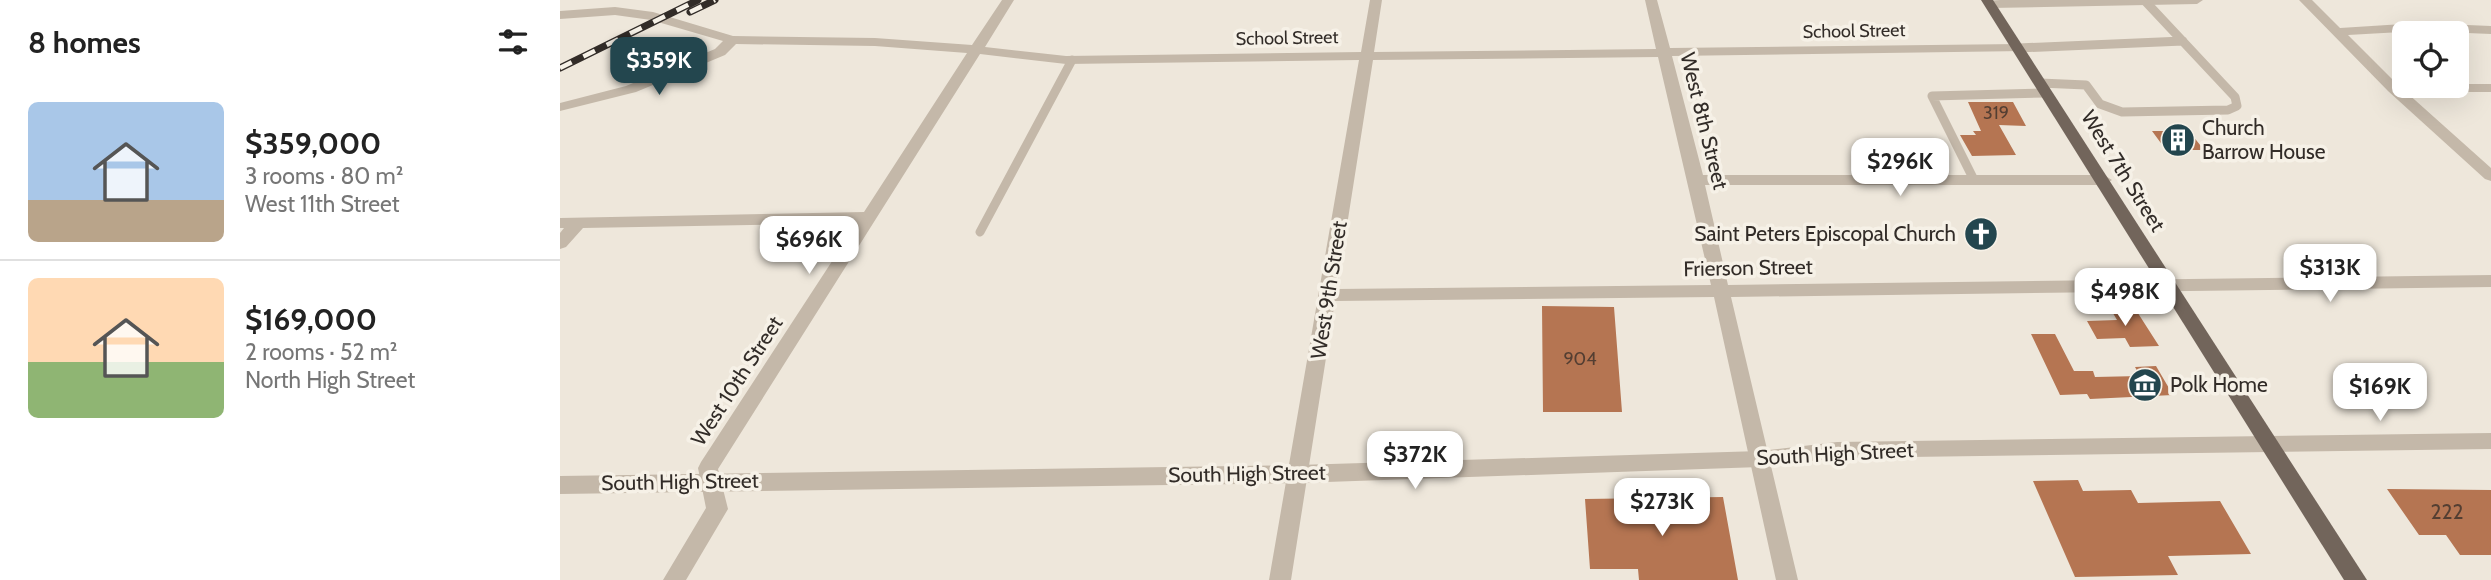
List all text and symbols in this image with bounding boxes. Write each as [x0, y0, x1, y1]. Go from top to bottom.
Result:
street label: School Street [1802, 19, 1906, 43]
map controls [2392, 21, 2469, 98]
button: locate [2392, 21, 2469, 98]
icon: filters [494, 23, 532, 61]
text: 8 homes [28, 24, 141, 61]
street label: School Street [1235, 26, 1339, 50]
pin: $359K [610, 38, 708, 97]
text: $359K [626, 46, 692, 74]
street label: West 8th Street [1675, 50, 1734, 192]
house number: 319 [1983, 102, 2009, 124]
street label: West 7th Street [2076, 106, 2171, 236]
place label: Church Barrow House [2202, 115, 2326, 164]
building icon: Church Barrow House [2159, 121, 2197, 159]
text: $359,000 [245, 125, 381, 162]
icon: home [84, 130, 168, 214]
pin: $296K [1851, 138, 1949, 198]
text: $296K [1867, 147, 1933, 175]
text: 3 rooms · 80 m² [245, 162, 403, 190]
text: West 11th Street [245, 190, 400, 218]
church icon: Saint Peters Episcopal Church [1962, 215, 2000, 253]
pin: $696K [760, 216, 858, 276]
street label: West 9th Street [1305, 219, 1352, 361]
place label: Saint Peters Episcopal Church [1694, 221, 1956, 246]
text: $696K [776, 225, 842, 253]
pin: $313K [2281, 244, 2379, 304]
text: $313K [2299, 253, 2361, 281]
street label: Frierson Street [1683, 254, 1813, 281]
pin: $498K [2076, 268, 2174, 328]
text: $498K [2091, 277, 2159, 305]
text: $169,000 [245, 301, 377, 338]
icon: home [84, 306, 168, 390]
street label: West 10th Street [686, 311, 788, 450]
text: 2 rooms · 52 m² [245, 338, 398, 366]
house number: 904 [1563, 348, 1597, 370]
pin: $169K [2331, 364, 2429, 423]
text: North High Street [245, 366, 415, 394]
museum icon: Polk Home [2126, 366, 2164, 404]
place label: Polk Home [2170, 372, 2268, 397]
text: $169K [2349, 372, 2411, 400]
pin: $372K [1366, 432, 1464, 491]
street label: South High Street [1756, 437, 1914, 470]
text: $372K [1383, 440, 1447, 468]
street label: South High Street [1168, 460, 1326, 487]
street label: South High Street [601, 468, 759, 495]
pin: $273K [1613, 478, 1711, 538]
text: $273K [1630, 487, 1694, 515]
house number: 222 [2430, 499, 2464, 524]

